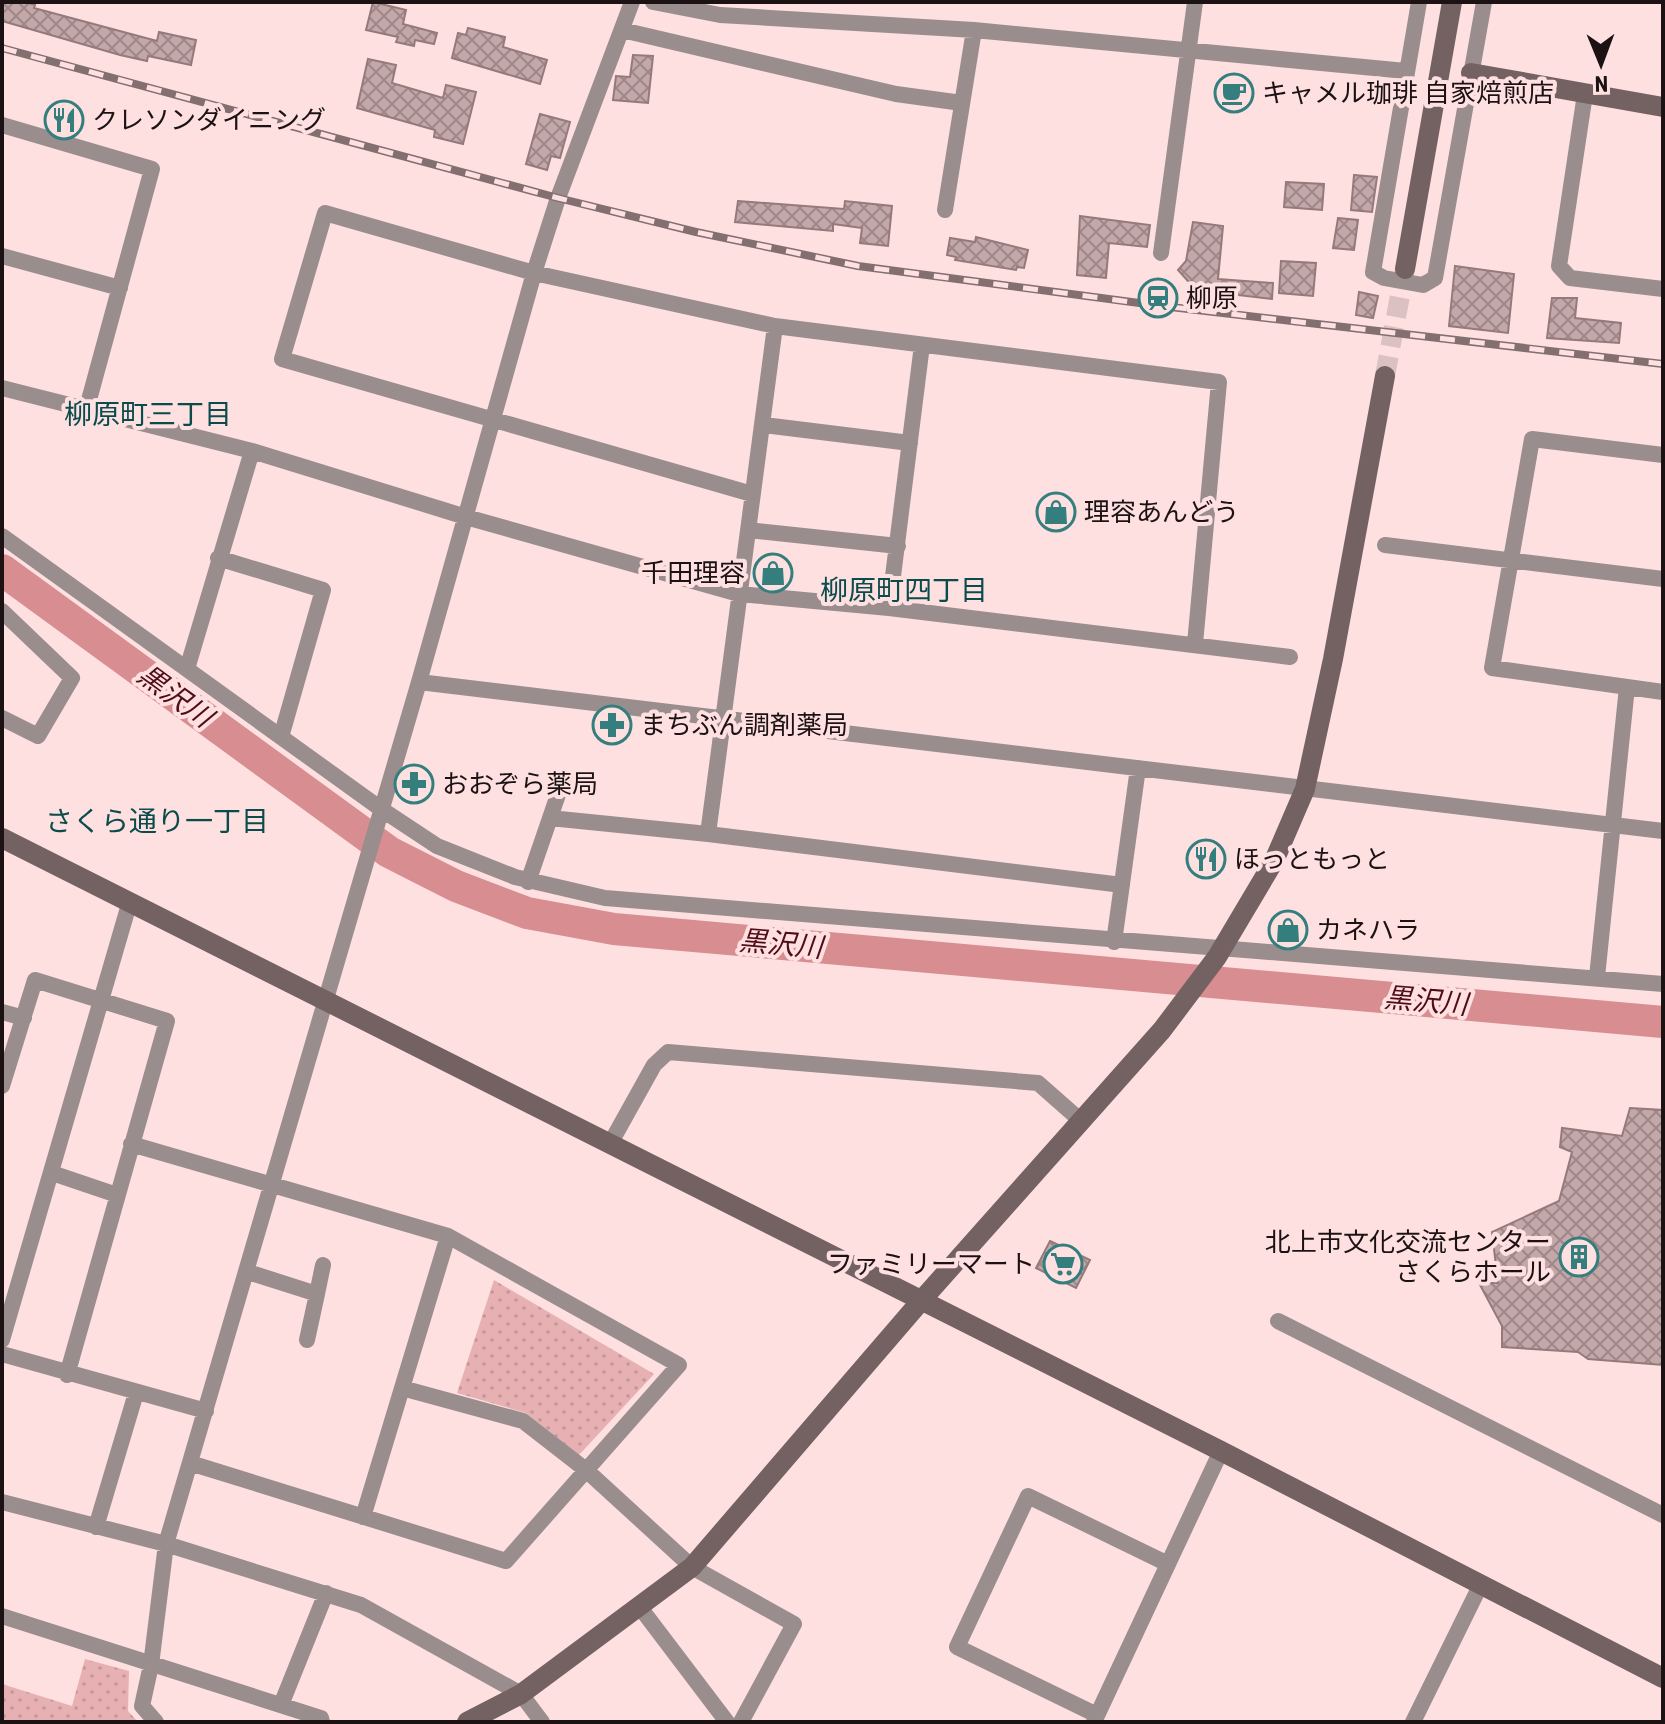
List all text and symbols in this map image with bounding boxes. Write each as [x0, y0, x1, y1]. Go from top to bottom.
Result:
north arrow [1561, 24, 1641, 104]
text: N [1594, 71, 1608, 96]
cafe icon: キャメル珈琲 自家焙煎店 [1213, 72, 1255, 114]
place label: キャメル珈琲 自家焙煎店 [1262, 78, 1554, 108]
restaurant icon: クレソンダイニング [43, 99, 85, 141]
place label: クレソンダイニング [92, 105, 326, 135]
station icon: 柳原 [1137, 277, 1179, 319]
place label: 柳原 [1186, 283, 1238, 313]
district label: 柳原町三丁目 [64, 398, 232, 431]
shop icon: 理容あんどう [1035, 491, 1077, 533]
place label: 理容あんどう [1084, 497, 1239, 527]
shop icon: 千田理容 [752, 552, 794, 594]
place label: 千田理容 [641, 558, 745, 588]
district label: 柳原町四丁目 [820, 574, 988, 607]
water label: 黒沢川 [131, 658, 221, 736]
pharmacy icon: まちぶん調剤薬局 [591, 704, 633, 746]
place label: まちぶん調剤薬局 [640, 710, 848, 740]
pharmacy icon: おおぞら薬局 [393, 763, 435, 805]
place label: おおぞら薬局 [442, 769, 598, 799]
district label: さくら通り一丁目 [45, 805, 269, 838]
restaurant icon: ほっともっと [1185, 838, 1227, 880]
place label: ほっともっと [1234, 844, 1390, 874]
shop icon: カネハラ [1267, 909, 1309, 951]
place label: カネハラ [1316, 915, 1420, 945]
water label: 黒沢川 [738, 924, 827, 964]
water label: 黒沢川 [1383, 981, 1472, 1021]
place label: 北上市文化交流センター さくらホール [1265, 1227, 1551, 1287]
building icon: 北上市文化交流センター さくらホール [1558, 1236, 1600, 1278]
supermarket icon: ファミリーマート [1042, 1243, 1084, 1285]
place label: ファミリーマート [827, 1249, 1035, 1279]

